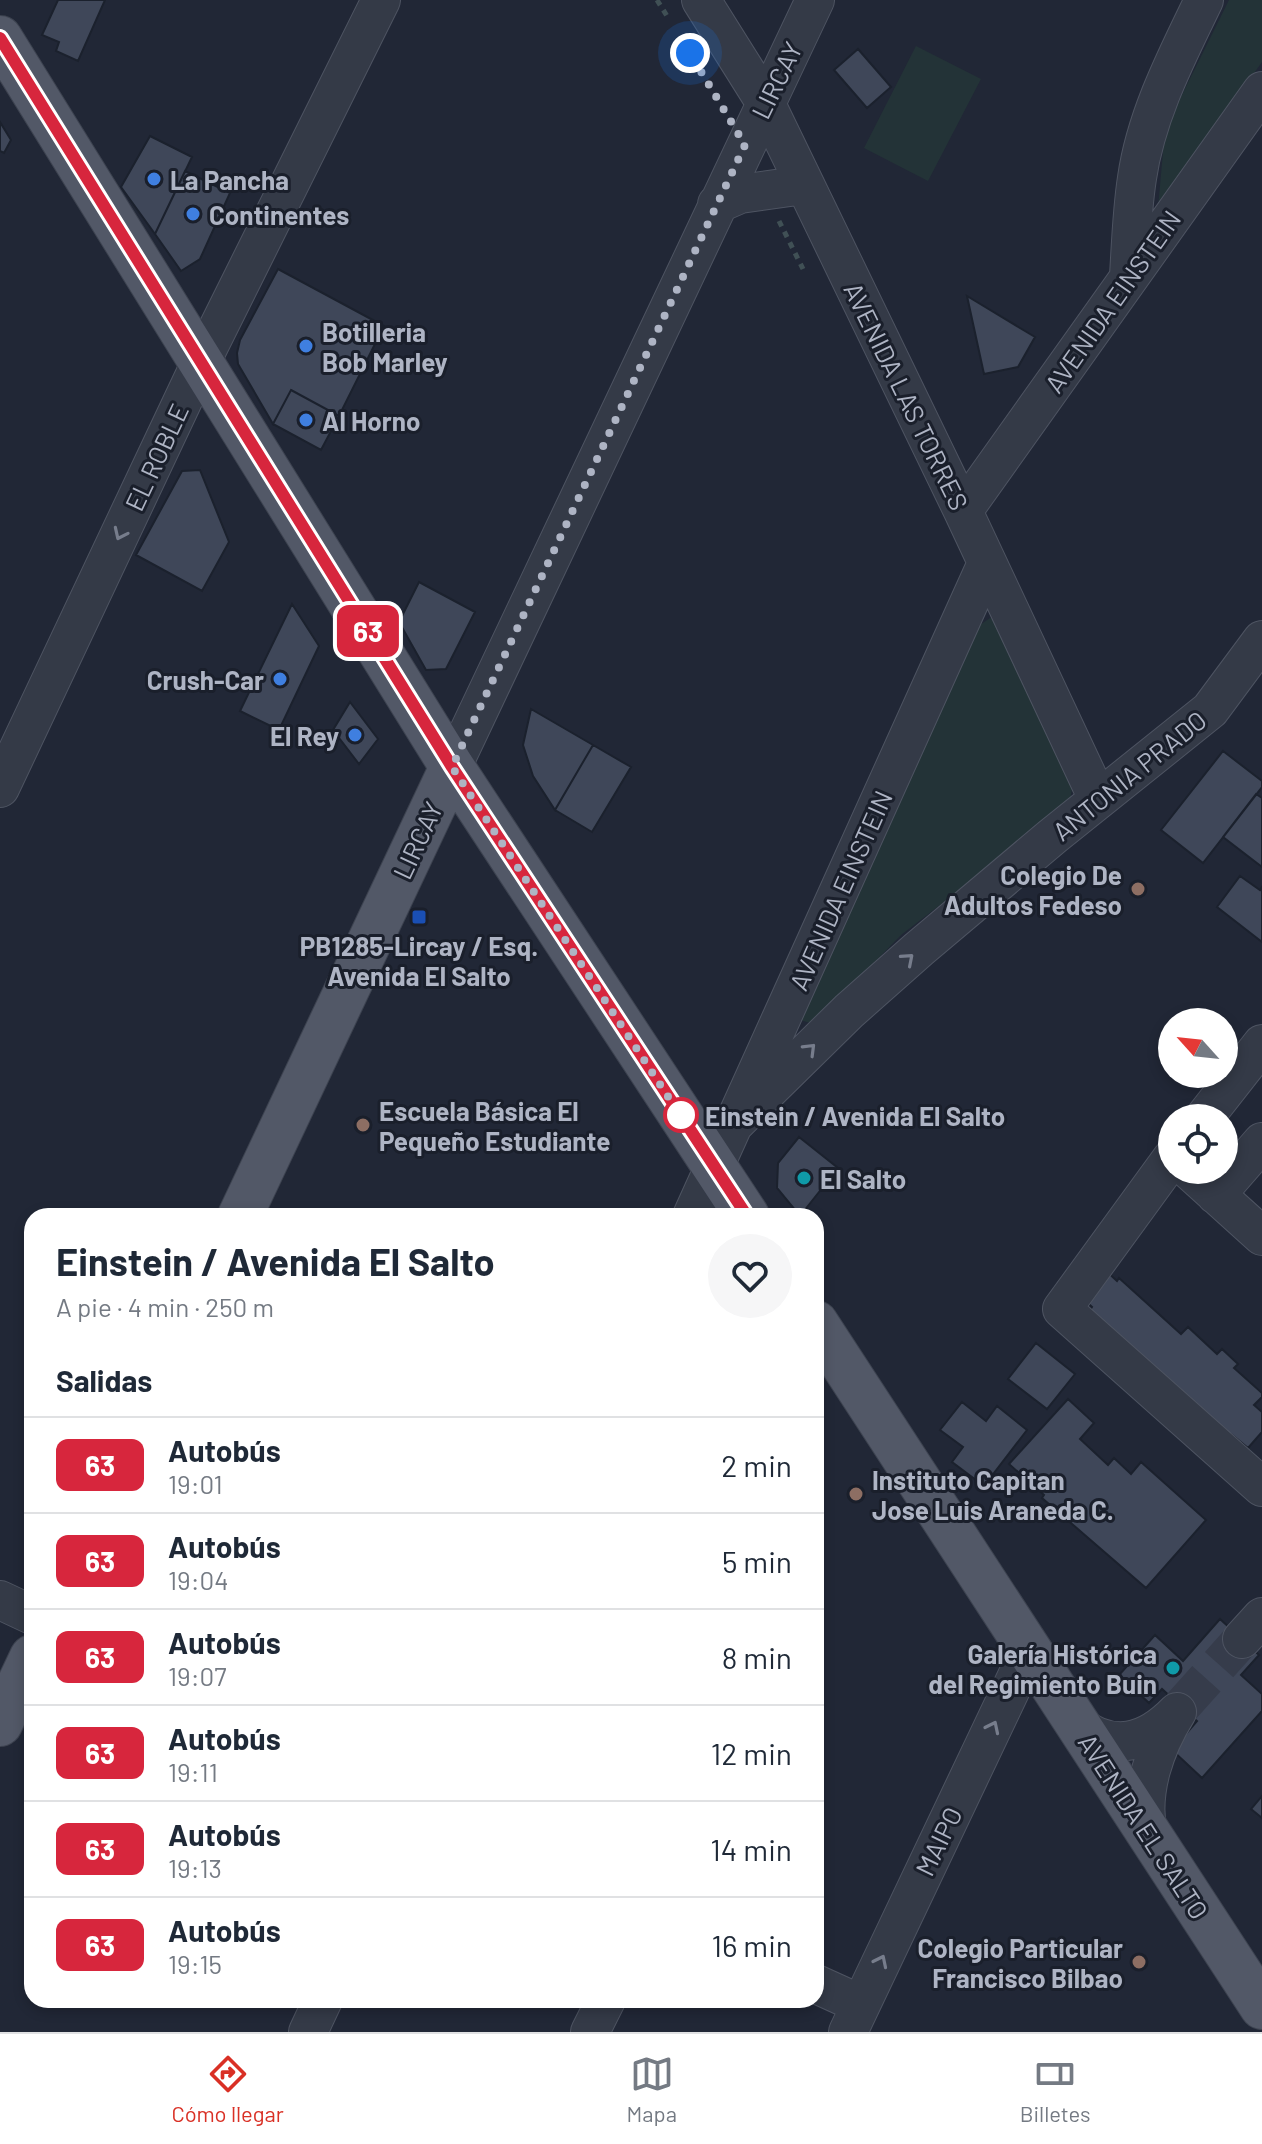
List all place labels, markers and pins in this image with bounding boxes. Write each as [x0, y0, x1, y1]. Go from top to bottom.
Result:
place label: La Pancha [170, 164, 289, 195]
marker: La Pancha [145, 170, 163, 188]
place label: Continentes [209, 199, 349, 230]
marker: Continentes [184, 205, 202, 223]
place label: Botilleria Bob Marley [322, 316, 448, 377]
marker: Botilleria Bob Marley [297, 337, 315, 355]
place label: Al Horno [322, 405, 420, 436]
marker: Al Horno [297, 411, 315, 429]
place label: Crush-Car [147, 664, 264, 695]
marker: Crush-Car [271, 670, 289, 688]
place label: El Rey [270, 720, 339, 751]
marker: El Rey [346, 726, 364, 744]
place label: Colegio De Adultos Fedeso [944, 859, 1122, 920]
marker: Colegio De Adultos Fedeso [1129, 880, 1147, 898]
marker: PB1285-Lircay / Esq. Avenida El Salto [410, 908, 428, 926]
place label: PB1285-Lircay / Esq. Avenida El Salto [300, 930, 538, 991]
place label: Escuela Básica El Pequeño Estudiante [379, 1095, 610, 1156]
marker: Einstein / Avenida El Salto [664, 1098, 698, 1132]
place label: Einstein / Avenida El Salto [705, 1100, 1005, 1131]
marker: Escuela Básica El Pequeño Estudiante [354, 1116, 372, 1134]
place label: El Salto [820, 1163, 906, 1194]
marker: El Salto [795, 1169, 813, 1187]
place label: Instituto Capitan Jose Luis Araneda C. [872, 1464, 1114, 1525]
marker: Instituto Capitan Jose Luis Araneda C. [847, 1485, 865, 1503]
place label: Galería Histórica del Regimiento Buin [928, 1638, 1157, 1699]
marker: Galería Histórica del Regimiento Buin [1164, 1659, 1182, 1677]
place label: Colegio Particular Francisco Bilbao [918, 1932, 1123, 1993]
marker: Colegio Particular Francisco Bilbao [1130, 1953, 1148, 1971]

